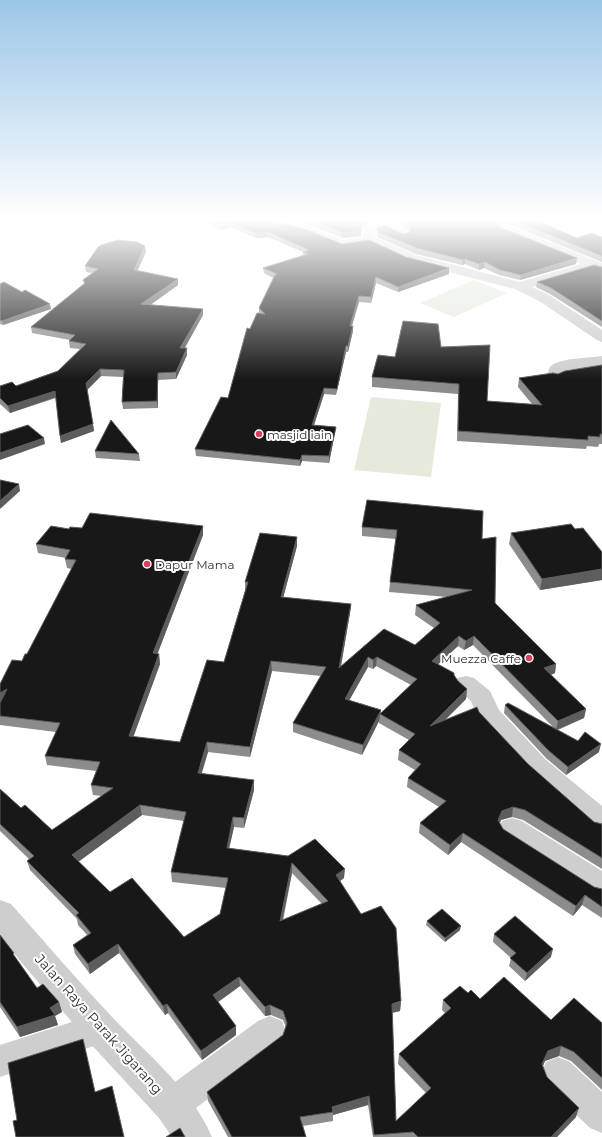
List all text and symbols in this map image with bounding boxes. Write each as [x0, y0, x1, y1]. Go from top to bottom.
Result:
place label: masjid iain [267, 427, 332, 442]
marker: masjid iain [254, 429, 264, 439]
place label: Dapur Mama [155, 557, 235, 572]
marker: Dapur Mama [142, 559, 152, 569]
place label: Muezza Caffe [441, 651, 521, 666]
marker: Muezza Caffe [524, 653, 534, 663]
street label: Jalan Raya Parak Jigarang [31, 950, 167, 1098]

